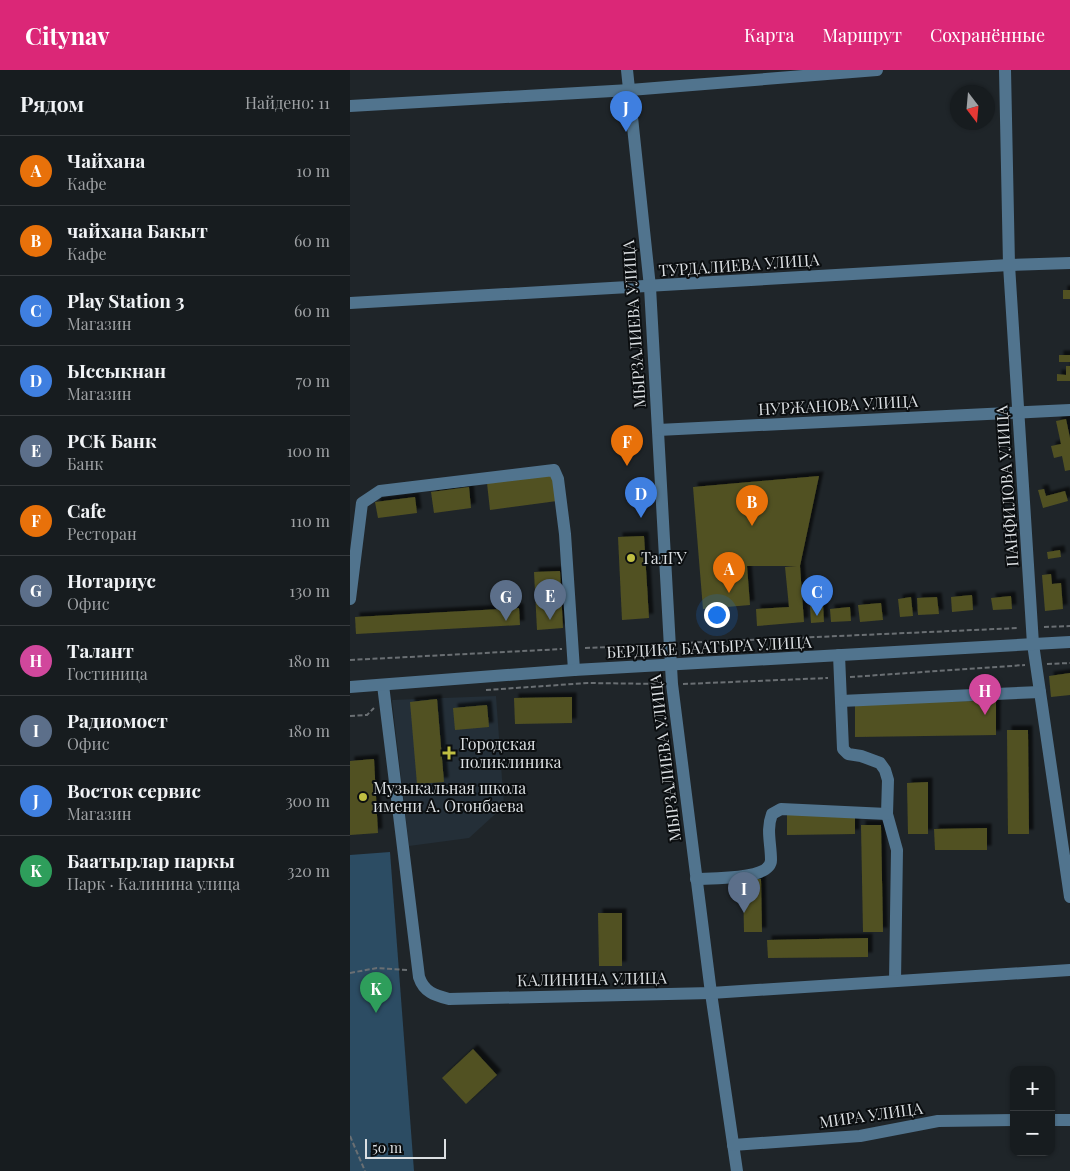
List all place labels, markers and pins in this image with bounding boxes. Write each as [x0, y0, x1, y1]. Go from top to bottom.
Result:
pin: J [610, 91, 642, 132]
pin: F [611, 425, 643, 466]
pin: D [625, 477, 657, 518]
pin: B [736, 485, 768, 526]
place label: ТалГУ [641, 547, 687, 568]
marker: ТалГУ [625, 552, 637, 564]
pin: A [713, 552, 745, 593]
pin: C [801, 575, 833, 616]
pin: E [534, 579, 566, 620]
pin: G [490, 580, 522, 621]
pin: H [969, 674, 1001, 715]
place label: Городская поликлиника [460, 733, 562, 772]
marker: Городская поликлиника [442, 746, 456, 760]
place label: Музыкальная школа имени А. Огонбаева [373, 777, 526, 816]
marker: Музыкальная школа имени А. Огонбаева [357, 791, 369, 803]
pin: I [728, 872, 760, 913]
pin: K [360, 972, 392, 1013]

